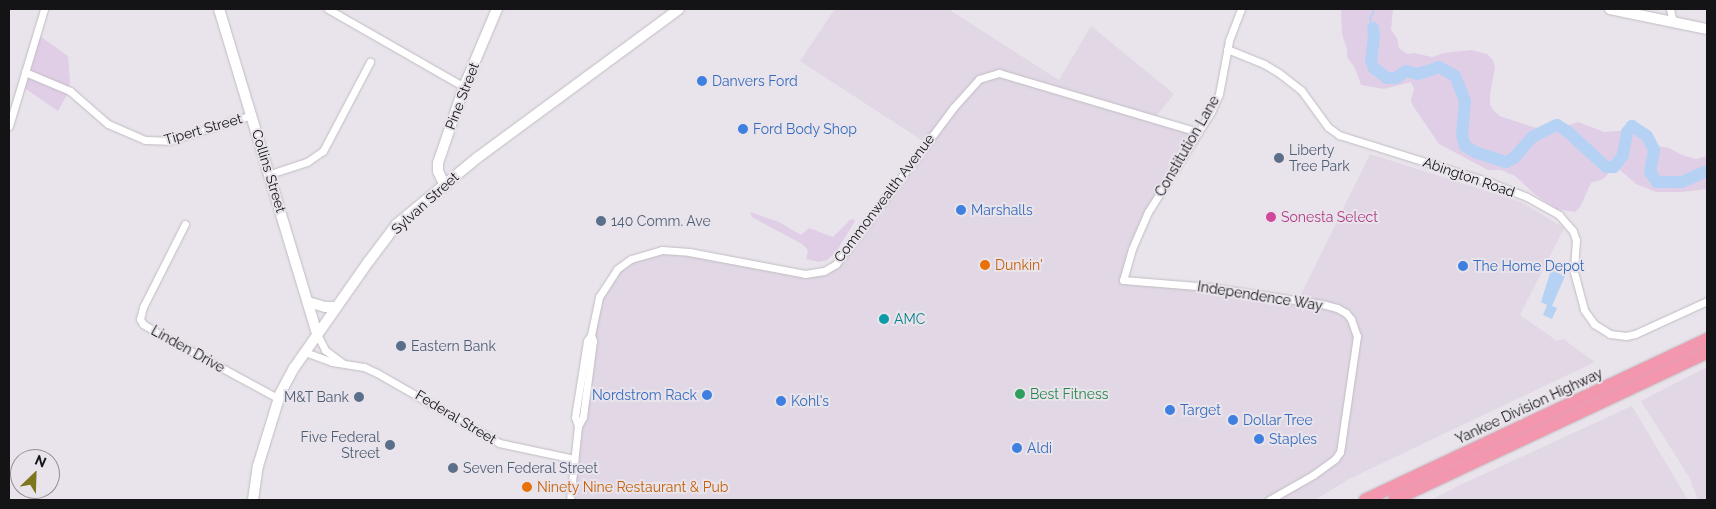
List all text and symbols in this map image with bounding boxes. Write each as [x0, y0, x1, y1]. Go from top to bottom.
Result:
street label: Pine Street [442, 60, 482, 132]
place label: Danvers Ford [712, 73, 798, 89]
marker: Danvers Ford [696, 75, 708, 87]
street label: Constitution Lane [1151, 93, 1223, 199]
street label: Tipert Street [162, 110, 244, 148]
place label: Ford Body Shop [753, 121, 857, 137]
marker: Ford Body Shop [737, 123, 749, 135]
street label: Collins Street [248, 127, 290, 215]
street label: Commonwealth Avenue [830, 131, 938, 265]
place label: Liberty Tree Park [1289, 142, 1350, 174]
marker: Liberty Tree Park [1273, 152, 1285, 164]
street label: Abington Road [1421, 153, 1517, 201]
street label: Sylvan Street [388, 168, 462, 238]
place label: Marshalls [971, 202, 1033, 218]
marker: Marshalls [955, 204, 967, 216]
place label: Sonesta Select [1281, 209, 1378, 225]
marker: Sonesta Select [1265, 211, 1277, 223]
place label: 140 Comm. Ave [611, 213, 711, 229]
marker: 140 Comm. Ave [595, 215, 607, 227]
place label: Dunkin' [995, 257, 1043, 273]
place label: The Home Depot [1473, 258, 1584, 274]
marker: Dunkin' [979, 259, 991, 271]
marker: The Home Depot [1457, 260, 1469, 272]
street label: Independence Way [1196, 278, 1324, 314]
place label: AMC [894, 311, 925, 327]
marker: AMC [878, 313, 890, 325]
street label: Linden Drive [148, 322, 228, 376]
place label: Eastern Bank [411, 338, 496, 354]
marker: Eastern Bank [395, 340, 407, 352]
street label: Yankee Division Highway [1453, 364, 1605, 448]
street label: Federal Street [412, 386, 500, 448]
place label: Best Fitness [1030, 386, 1108, 402]
place label: Nordstrom Rack [592, 387, 697, 403]
marker: Best Fitness [1014, 388, 1026, 400]
place label: M&T Bank [284, 389, 349, 405]
marker: Nordstrom Rack [701, 389, 713, 401]
marker: M&T Bank [353, 391, 365, 403]
place label: Kohl's [791, 393, 829, 409]
marker: Kohl's [775, 395, 787, 407]
place label: Target [1180, 402, 1221, 418]
marker: Target [1164, 404, 1176, 416]
place label: Dollar Tree [1243, 412, 1313, 428]
marker: Dollar Tree [1227, 414, 1239, 426]
place label: Five Federal Street [300, 429, 380, 462]
place label: Staples [1269, 431, 1317, 447]
marker: Staples [1253, 433, 1265, 445]
marker: Five Federal Street [384, 439, 396, 451]
place label: Aldi [1027, 440, 1052, 456]
marker: Aldi [1011, 442, 1023, 454]
north arrow [10, 449, 60, 499]
text: N [33, 452, 49, 471]
place label: Seven Federal Street [463, 460, 598, 476]
marker: Seven Federal Street [447, 462, 459, 474]
place label: Ninety Nine Restaurant & Pub [537, 479, 729, 495]
marker: Ninety Nine Restaurant & Pub [521, 481, 533, 493]

